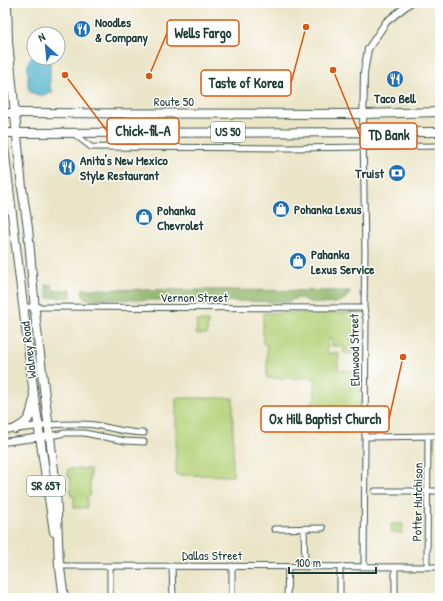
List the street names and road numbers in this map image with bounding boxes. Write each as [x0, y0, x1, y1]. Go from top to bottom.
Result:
street label: Route 50 [154, 92, 194, 110]
road number: US 50 [211, 122, 245, 142]
street label: Vernon Street [160, 288, 228, 306]
street label: Elmwood Street [344, 313, 364, 387]
street label: Walney Road [16, 320, 40, 380]
street label: Potter Hutchison [407, 462, 427, 542]
road number: SR 657 [27, 476, 65, 496]
street label: Dallas Street [182, 546, 243, 564]

